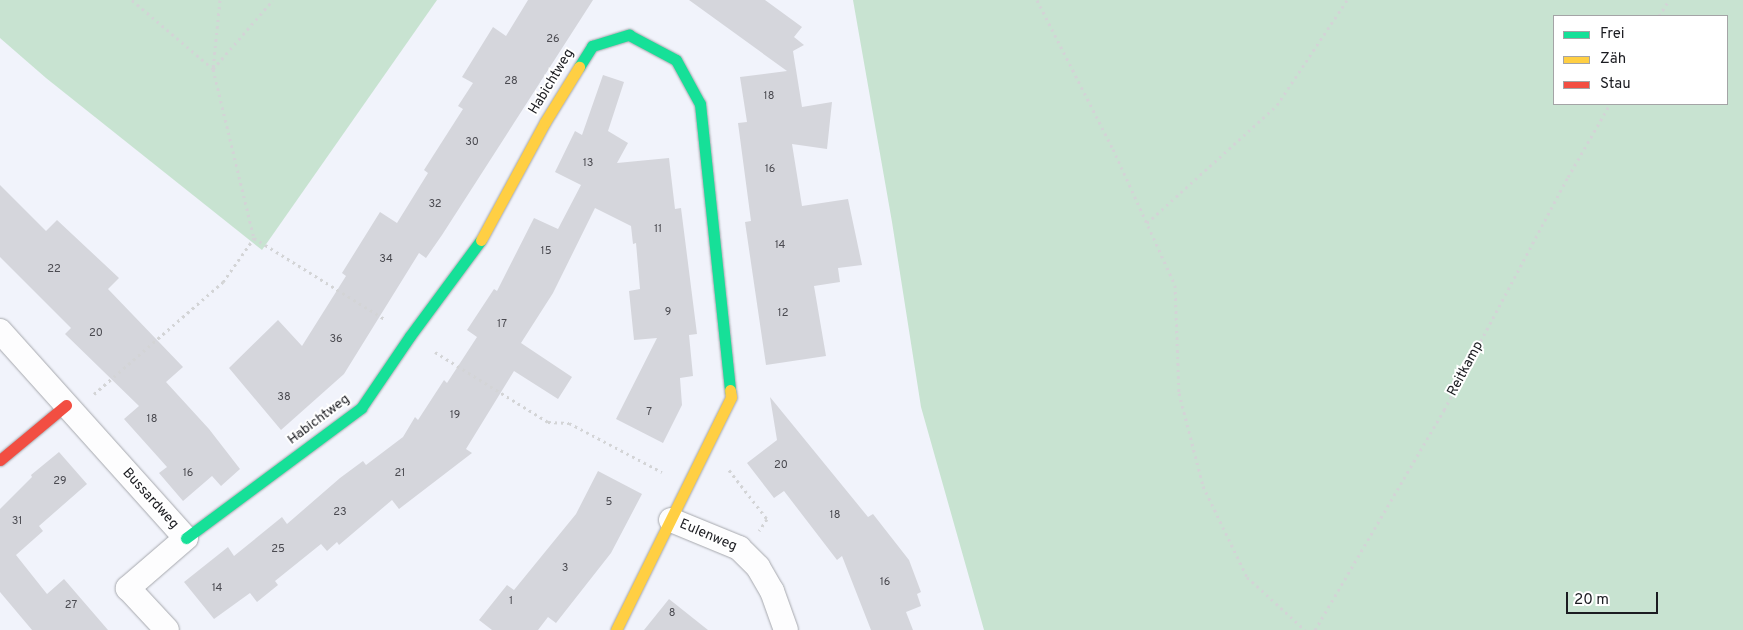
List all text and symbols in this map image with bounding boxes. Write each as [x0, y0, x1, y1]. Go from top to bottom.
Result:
legend [1553, 15, 1728, 105]
text: Frei [1600, 25, 1625, 44]
house number: 26 [546, 32, 560, 46]
street label: Habichtweg [526, 46, 578, 118]
text: Zäh [1600, 50, 1626, 69]
house number: 28 [504, 74, 518, 88]
text: Stau [1600, 75, 1631, 94]
house number: 18 [764, 89, 774, 103]
house number: 30 [465, 135, 479, 149]
house number: 13 [583, 156, 593, 170]
house number: 16 [765, 162, 775, 176]
house number: 32 [428, 197, 442, 211]
house number: 11 [654, 222, 662, 236]
house number: 14 [775, 238, 785, 252]
house number: 15 [541, 244, 551, 258]
house number: 34 [379, 252, 393, 266]
house number: 22 [47, 262, 61, 276]
house number: 9 [665, 305, 671, 319]
house number: 12 [778, 306, 788, 320]
house number: 17 [497, 317, 507, 331]
house number: 20 [89, 326, 103, 340]
house number: 36 [329, 332, 343, 346]
street label: Reitkamp [1445, 339, 1487, 399]
house number: 38 [277, 390, 291, 404]
street label: Habichtweg [285, 391, 353, 449]
house number: 7 [646, 405, 652, 419]
house number: 19 [450, 408, 460, 422]
house number: 18 [147, 412, 157, 426]
house number: 20 [774, 458, 788, 472]
street label: Bussardweg [118, 465, 182, 533]
house number: 16 [183, 466, 193, 480]
house number: 21 [395, 466, 405, 480]
house number: 29 [53, 474, 67, 488]
house number: 5 [606, 495, 612, 509]
house number: 23 [333, 505, 347, 519]
house number: 18 [830, 508, 840, 522]
house number: 31 [12, 514, 22, 528]
street label: Eulenweg [677, 516, 739, 556]
house number: 25 [271, 542, 285, 556]
house number: 3 [562, 561, 568, 575]
house number: 16 [880, 575, 890, 589]
house number: 14 [212, 581, 222, 595]
scale bar [1568, 582, 1660, 614]
text: 20 m [1574, 591, 1609, 610]
house number: 1 [509, 594, 513, 608]
house number: 27 [65, 598, 77, 612]
house number: 8 [669, 606, 675, 620]

